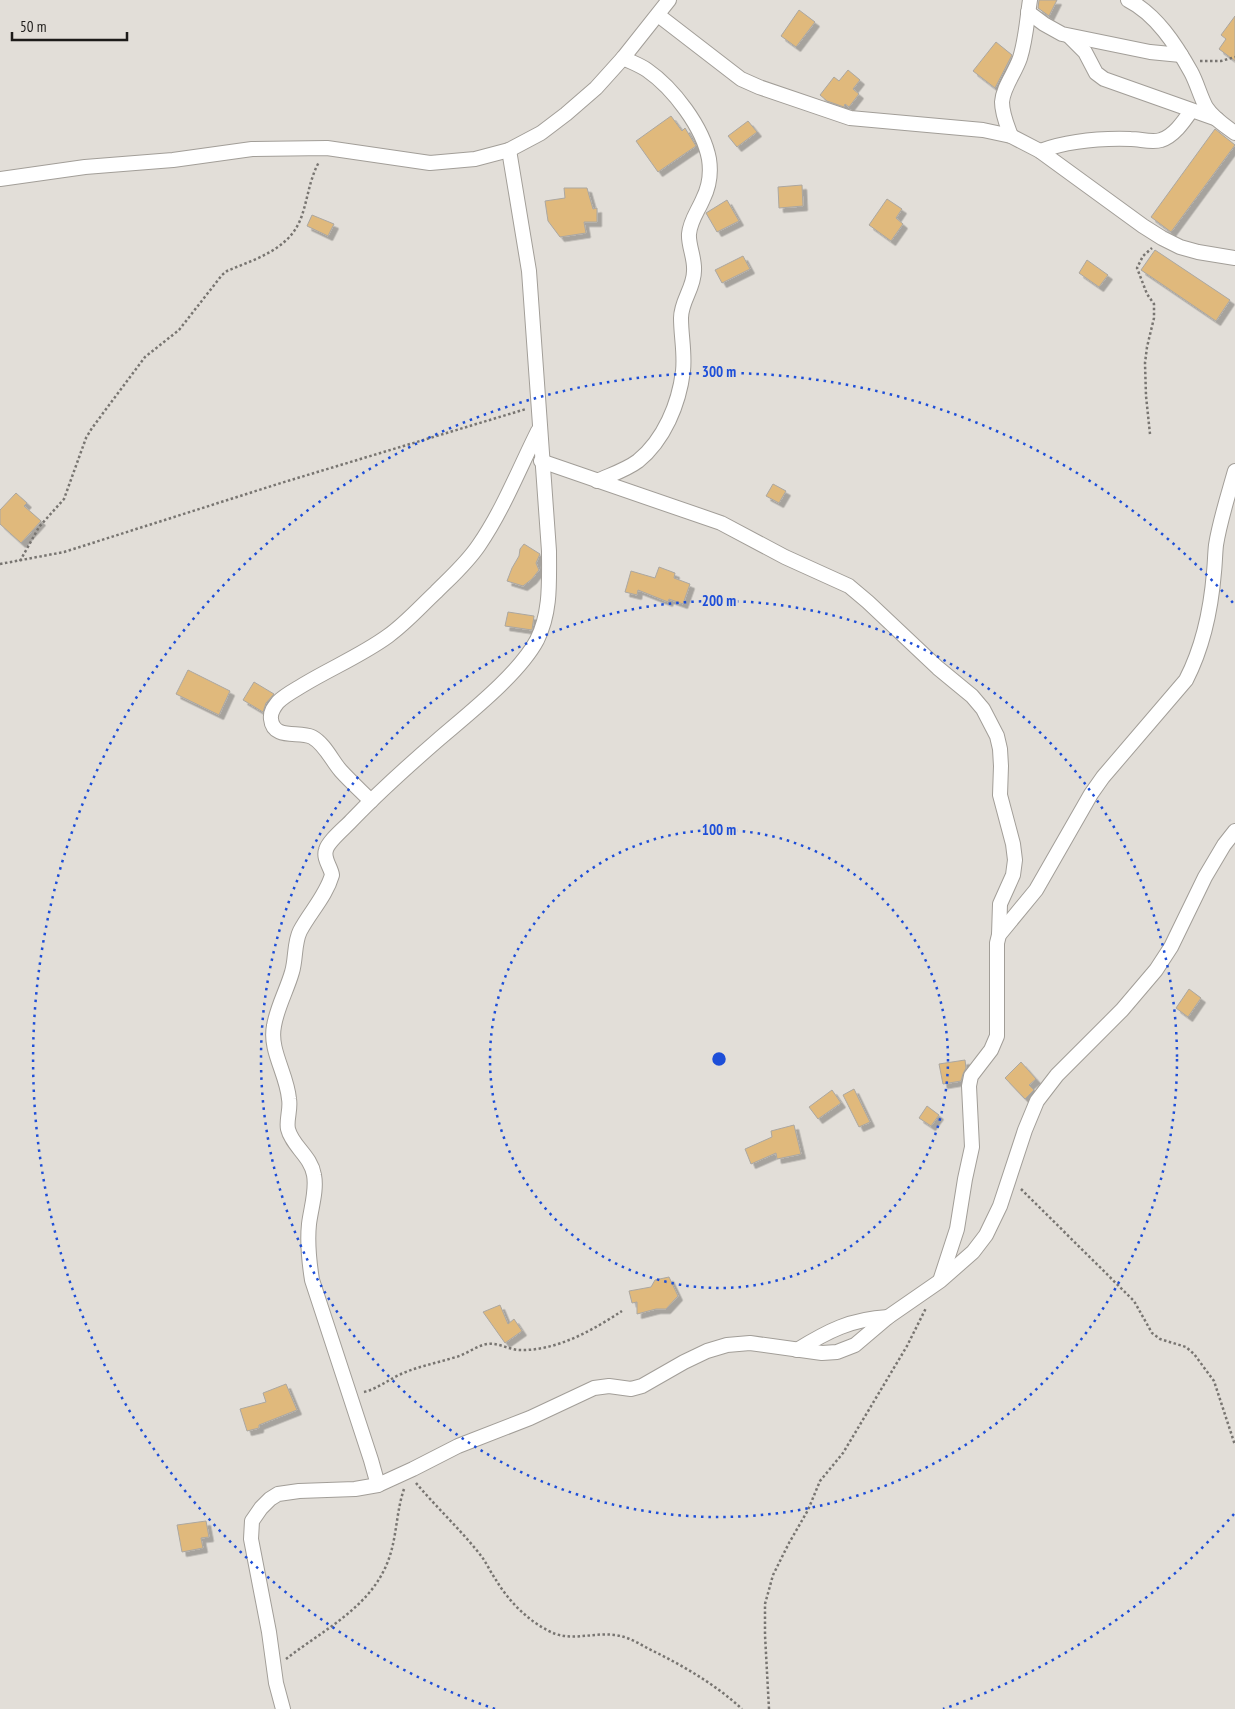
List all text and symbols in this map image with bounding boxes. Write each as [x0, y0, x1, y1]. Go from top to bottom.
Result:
scale bar [12, 10, 128, 42]
text: 50 m [20, 17, 46, 36]
text: 300 m [702, 362, 736, 381]
text: 200 m [702, 591, 736, 610]
text: 100 m [702, 820, 736, 839]
centre of rings [710, 1050, 728, 1068]

